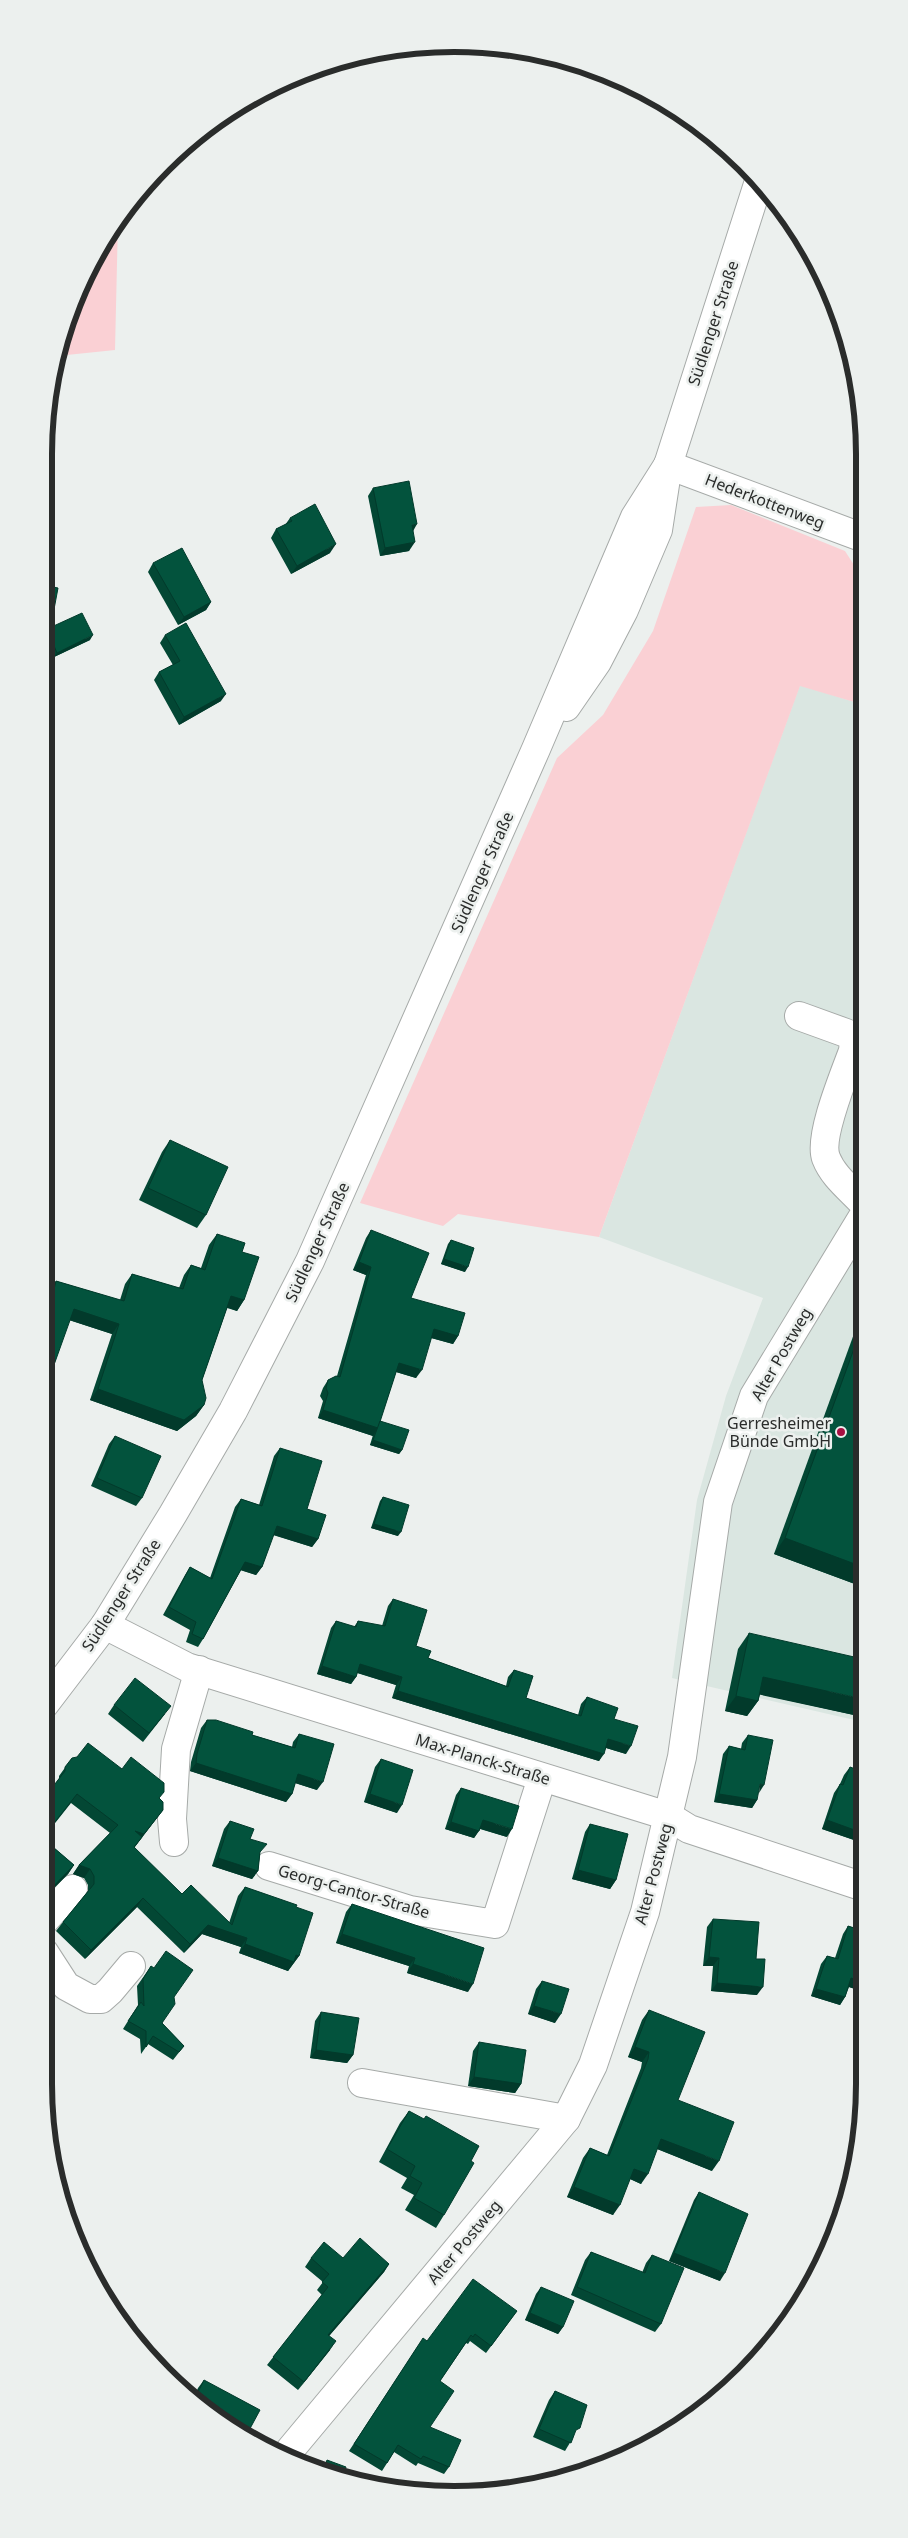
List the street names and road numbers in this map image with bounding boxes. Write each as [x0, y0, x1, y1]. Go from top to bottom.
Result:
street label: Südlenger Straße [682, 258, 744, 388]
street label: Hederkottenweg [702, 468, 828, 534]
street label: Südlenger Straße [445, 808, 519, 936]
street label: Südlenger Straße [280, 1178, 354, 1306]
street label: Alter Postweg [745, 1303, 817, 1405]
street label: Südlenger Straße [76, 1534, 166, 1656]
street label: Max-Planck-Straße [413, 1728, 553, 1790]
street label: Alter Postweg [629, 1821, 677, 1927]
street label: Georg-Cantor-Straße [276, 1859, 432, 1923]
street label: Alter Postweg [422, 2195, 506, 2289]

